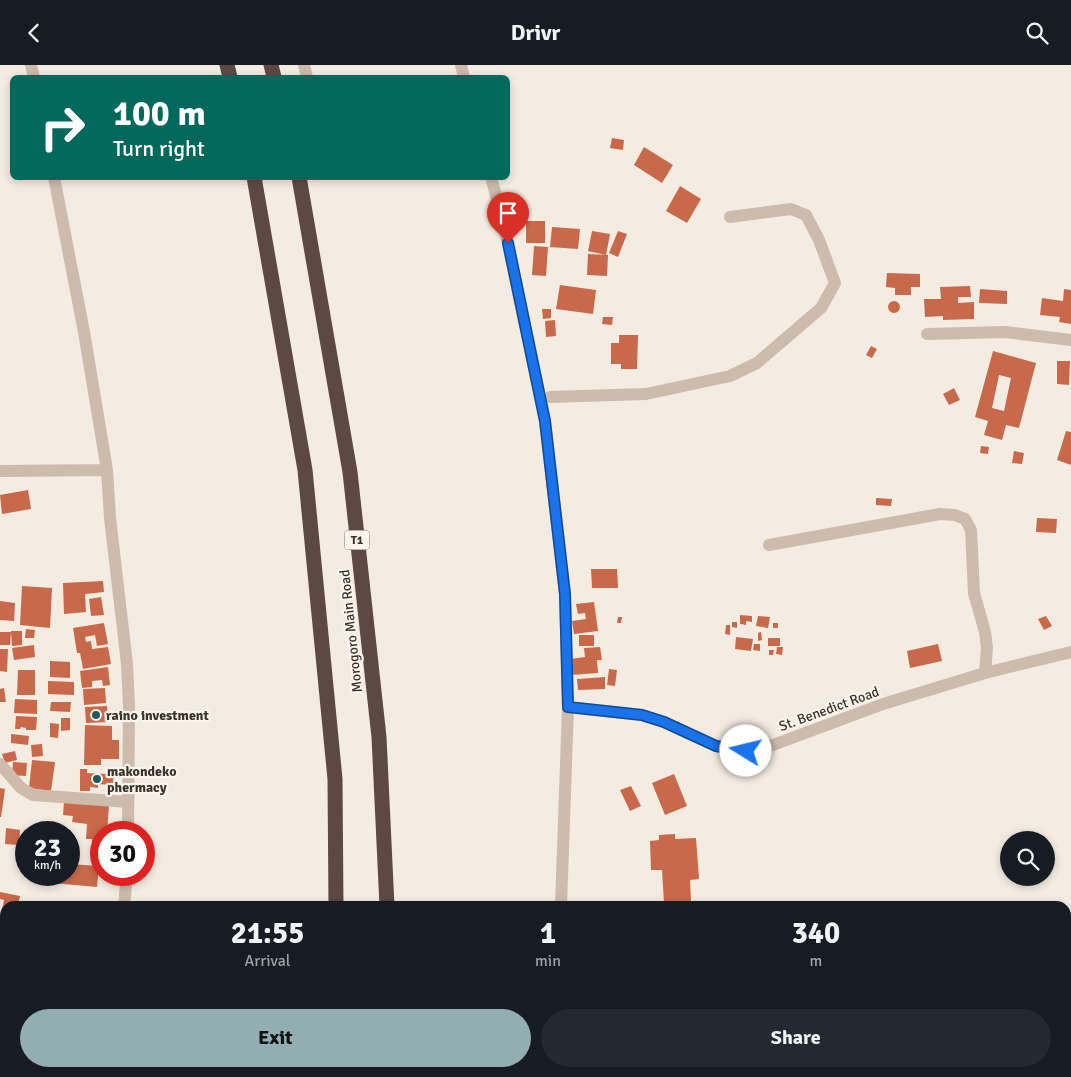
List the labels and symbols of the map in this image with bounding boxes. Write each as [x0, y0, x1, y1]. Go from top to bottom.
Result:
pin [487, 192, 529, 243]
road number: T1 [344, 531, 370, 549]
street label: Morogoro Main Road [336, 569, 366, 693]
street label: St. Benedict Road [777, 683, 881, 735]
place label: raino investment [106, 707, 209, 724]
marker: raino investment [90, 709, 102, 721]
position arrow [719, 724, 771, 776]
place label: makondeko phermacy [107, 763, 176, 796]
marker: makondeko phermacy [91, 773, 103, 785]
speed limit sign: 30 [90, 821, 155, 886]

